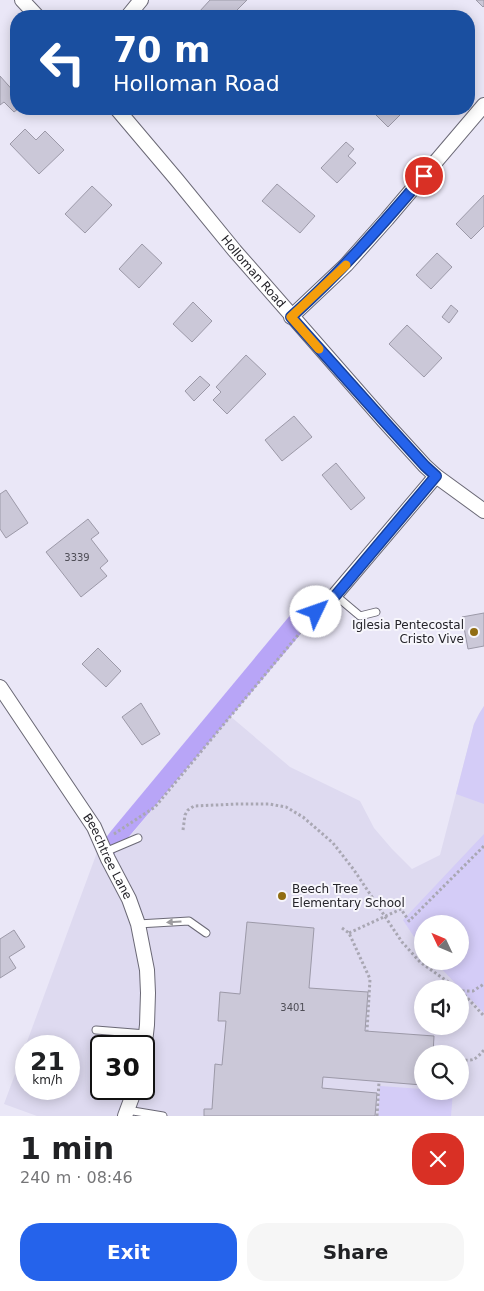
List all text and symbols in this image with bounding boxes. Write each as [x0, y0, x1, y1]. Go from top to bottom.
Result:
icon: left [30, 30, 95, 95]
text: 70 m [113, 30, 210, 70]
text: Holloman Road [113, 71, 280, 96]
pin [403, 155, 445, 197]
icon: arrive [410, 162, 438, 190]
street label: Holloman Road [218, 233, 288, 310]
house number: 3339 [64, 552, 90, 563]
position arrow [289, 585, 341, 637]
place label: Iglesia Pentecostal Cristo Vive [352, 618, 464, 646]
marker: Iglesia Pentecostal Cristo Vive [468, 626, 480, 638]
street label: Beechtree Lane [80, 811, 135, 902]
place label: Beech Tree Elementary School [292, 882, 405, 910]
marker: Beech Tree Elementary School [276, 890, 288, 902]
north arrow [414, 915, 469, 970]
map controls [414, 915, 469, 1100]
one-way arrow [166, 918, 182, 926]
button: sound [414, 980, 469, 1035]
house number: 3401 [280, 1002, 306, 1013]
speed limit sign: 30 [90, 1035, 155, 1100]
button: search [414, 1045, 469, 1100]
text: 21 [30, 1047, 65, 1076]
text: km/h [32, 1073, 63, 1087]
text: 1 min [20, 1131, 114, 1166]
button: close [412, 1133, 464, 1185]
text: 240 m · 08:46 [20, 1168, 133, 1187]
button: Exit [20, 1223, 237, 1281]
button: Share [247, 1223, 464, 1281]

